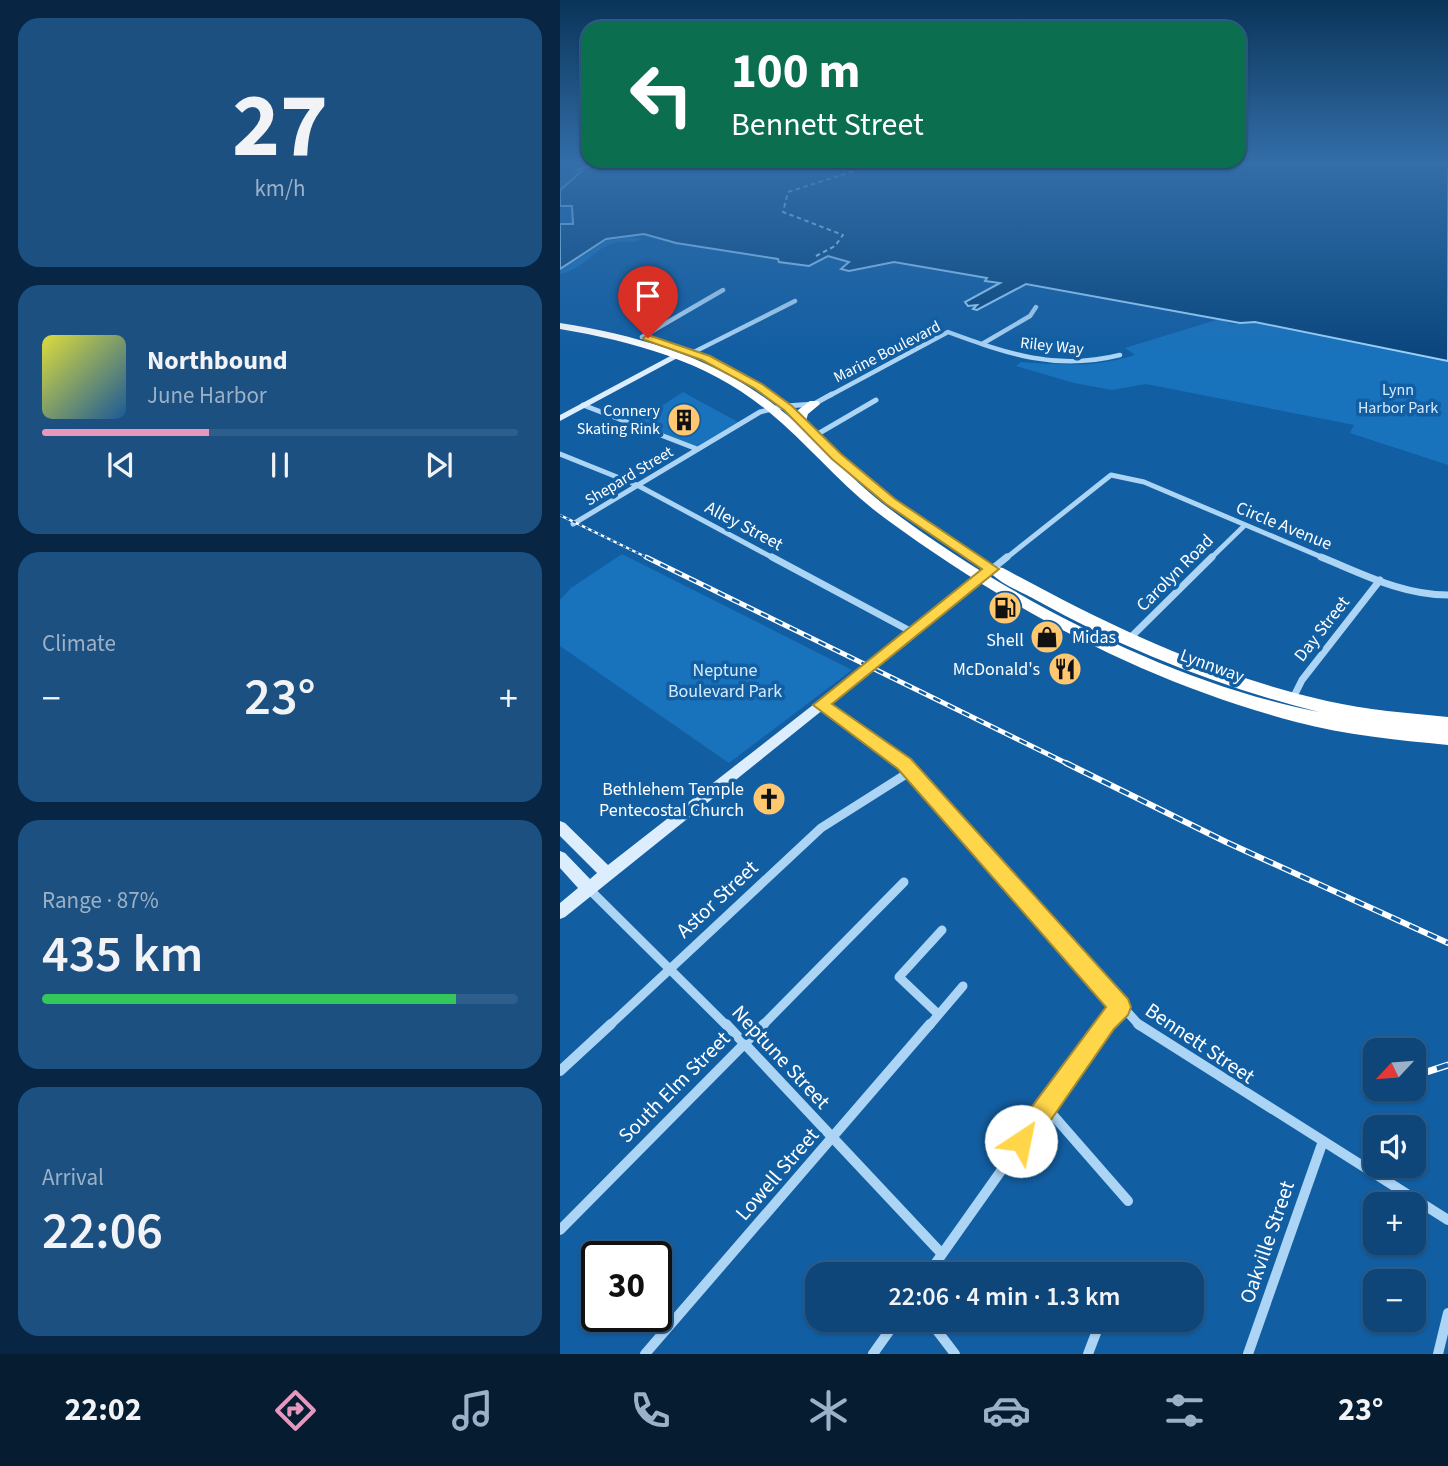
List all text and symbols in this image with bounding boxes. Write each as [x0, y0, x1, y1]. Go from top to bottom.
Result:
text: 100 m [731, 37, 860, 107]
icon: left [616, 49, 707, 140]
text: 27 [232, 62, 328, 191]
text: Bennett Street [731, 102, 924, 148]
text: km/h [254, 172, 306, 205]
pin [618, 266, 678, 338]
icon: arrive [629, 277, 667, 315]
street label: Marine Boulevard [830, 316, 944, 388]
street label: Riley Way [1019, 332, 1085, 360]
text: Northbound [147, 342, 288, 379]
text: June Harbor [147, 379, 267, 412]
park label: Lynn Harbor Park [1358, 379, 1438, 419]
place label: Connery Skating Rink [577, 400, 661, 440]
building icon: Connery Skating Rink [665, 401, 703, 439]
street label: Shepard Street [581, 441, 678, 511]
icon: previous [102, 446, 140, 484]
icon: pause [261, 446, 299, 484]
icon: next [420, 446, 458, 484]
street label: Alley Street [701, 495, 787, 557]
street label: Circle Avenue [1232, 495, 1336, 557]
street label: Carolyn Road [1131, 529, 1219, 617]
fuel station icon: Shell [986, 589, 1024, 627]
street label: Day Street [1288, 591, 1356, 667]
shop icon: Midas [1028, 618, 1066, 656]
place label: Midas [1072, 625, 1116, 650]
text: Climate [42, 627, 116, 660]
place label: Shell [986, 628, 1024, 653]
street label: Lynnway [1177, 643, 1248, 689]
restaurant icon: McDonald's [1046, 650, 1084, 688]
place label: McDonald's [953, 657, 1040, 682]
park label: Neptune Boulevard Park [668, 658, 782, 704]
text: 23° [244, 661, 316, 735]
text: − [42, 672, 61, 726]
text: + [499, 672, 518, 726]
place label: Bethlehem Temple Pentecostal Church [599, 777, 744, 823]
church icon: Bethlehem Temple Pentecostal Church [750, 780, 788, 818]
street label: Astor Street [669, 853, 765, 945]
text: Range · 87% [42, 884, 159, 917]
text: 435 km [42, 918, 203, 992]
street label: Bennett Street [1139, 995, 1261, 1091]
street label: Neptune Street [725, 998, 837, 1116]
street label: South Elm Street [611, 1024, 737, 1150]
north arrow [1363, 1038, 1426, 1101]
map controls [1363, 1038, 1426, 1332]
position arrow [984, 1104, 1058, 1178]
button: sound [1363, 1115, 1426, 1178]
street label: Lowell Street [728, 1121, 826, 1227]
text: Arrival [42, 1161, 104, 1194]
street label: Oakville Street [1232, 1177, 1302, 1307]
button: + [1363, 1192, 1426, 1255]
text: 22:06 [42, 1195, 163, 1269]
speed limit sign: 30 [581, 1241, 672, 1332]
button: − [1363, 1269, 1426, 1332]
text: 22:06 · 4 min · 1.3 km [889, 1278, 1120, 1315]
icon: directions [271, 1386, 320, 1435]
icon: music [448, 1386, 497, 1435]
icon: phone [626, 1386, 675, 1435]
icon: climate [804, 1386, 853, 1435]
icon: car [982, 1386, 1031, 1435]
icon: filters [1160, 1386, 1209, 1435]
text: 22:02 [64, 1387, 142, 1433]
text: 23° [1338, 1387, 1383, 1433]

